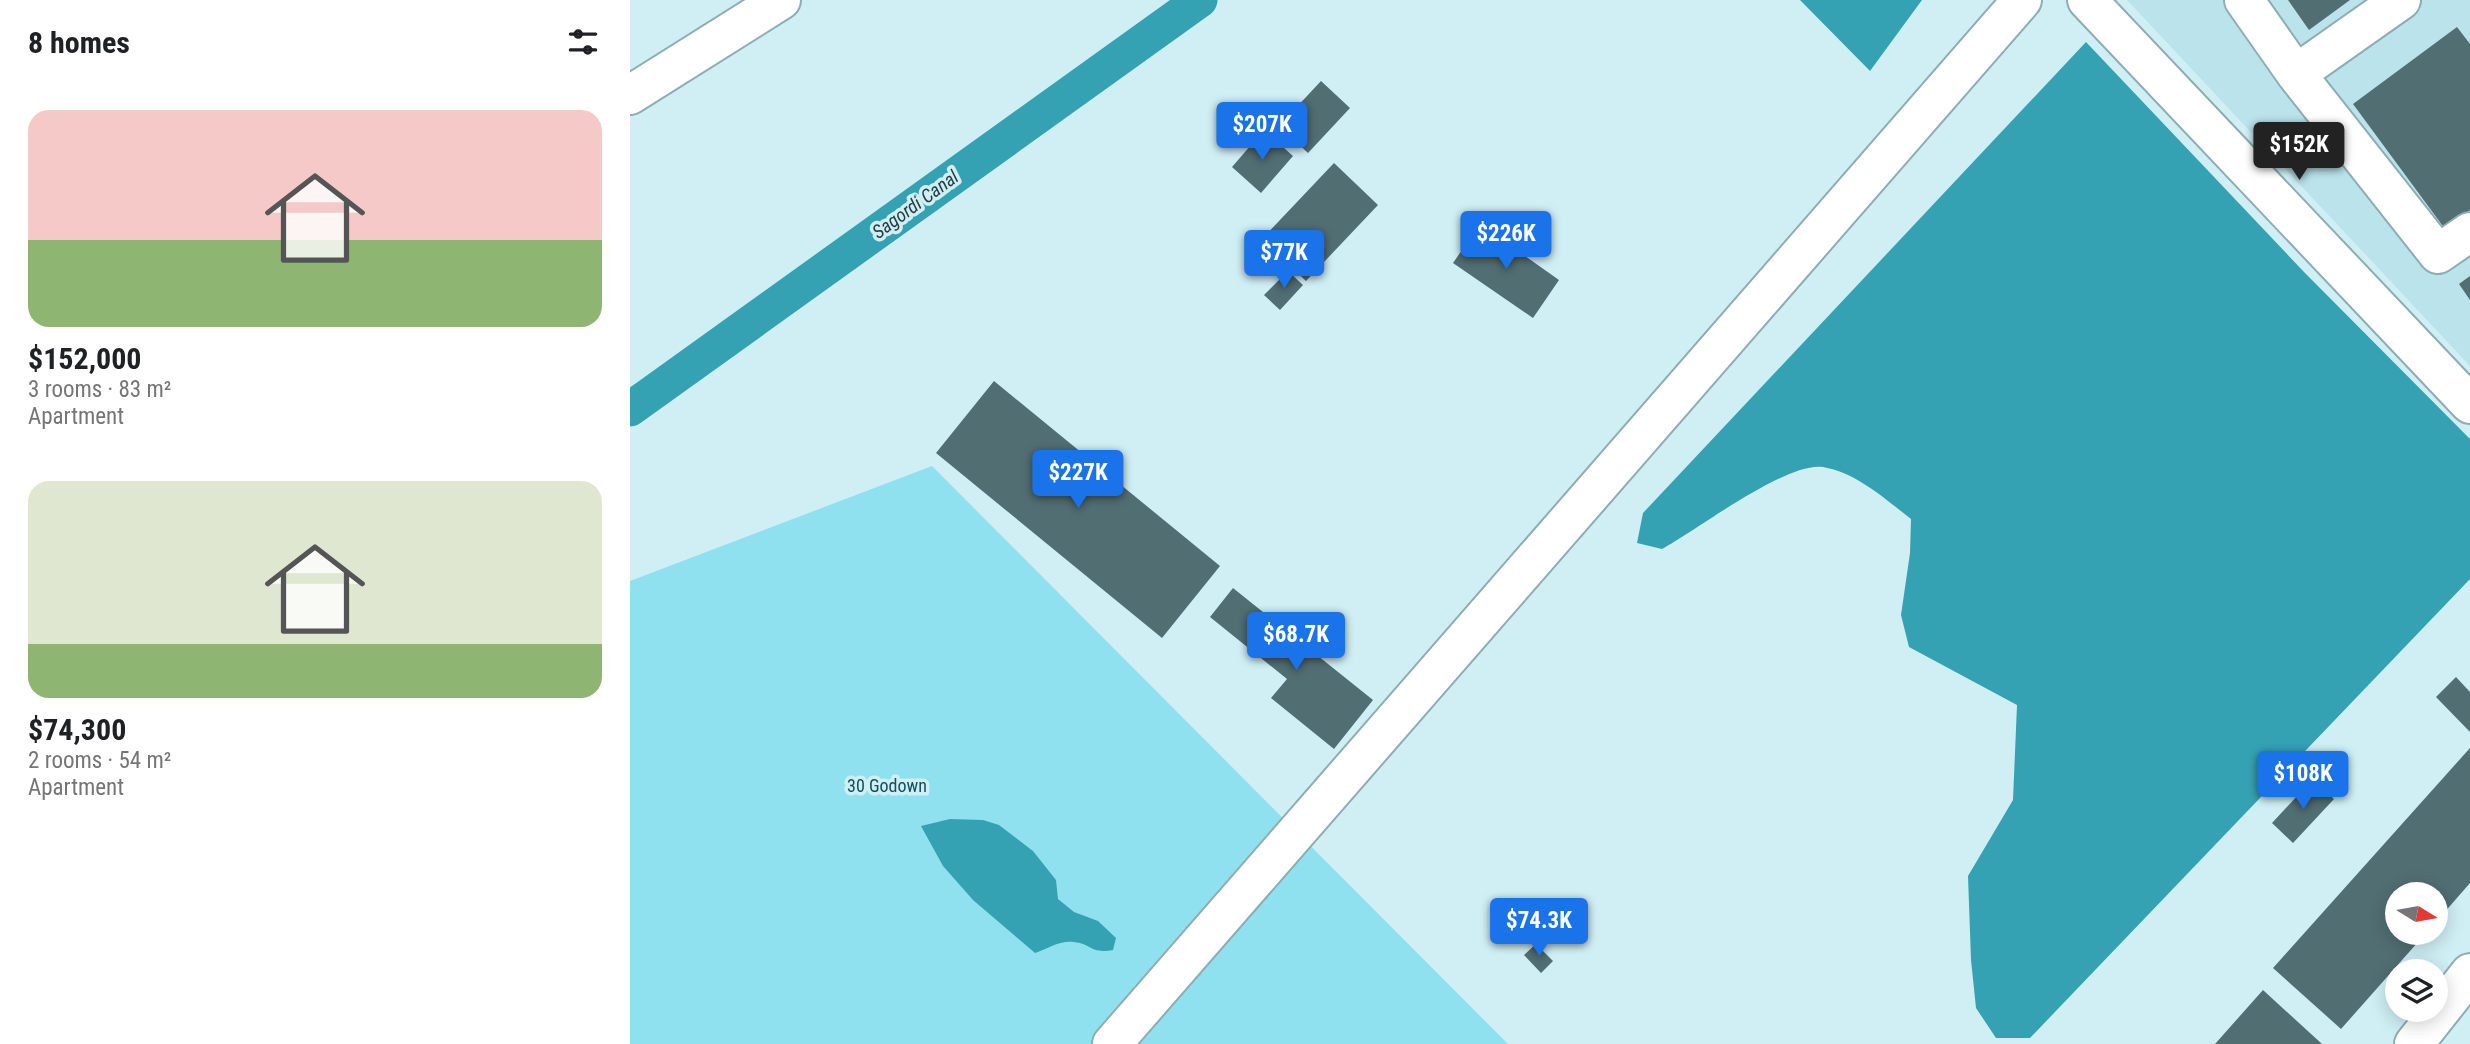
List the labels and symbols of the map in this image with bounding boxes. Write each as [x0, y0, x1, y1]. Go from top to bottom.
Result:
pin: $207K [1213, 102, 1311, 162]
pin: $152K [2250, 122, 2348, 182]
water label: Sagordi Canal [868, 165, 964, 243]
pin: $226K [1457, 212, 1555, 271]
pin: $77K [1243, 230, 1325, 290]
pin: $227K [1029, 450, 1127, 510]
pin: $68.7K [1239, 612, 1353, 672]
pin: $108K [2254, 752, 2352, 811]
park label: 30 Godown [847, 775, 927, 796]
north arrow [2385, 882, 2448, 945]
pin: $74.3K [1482, 898, 1596, 958]

